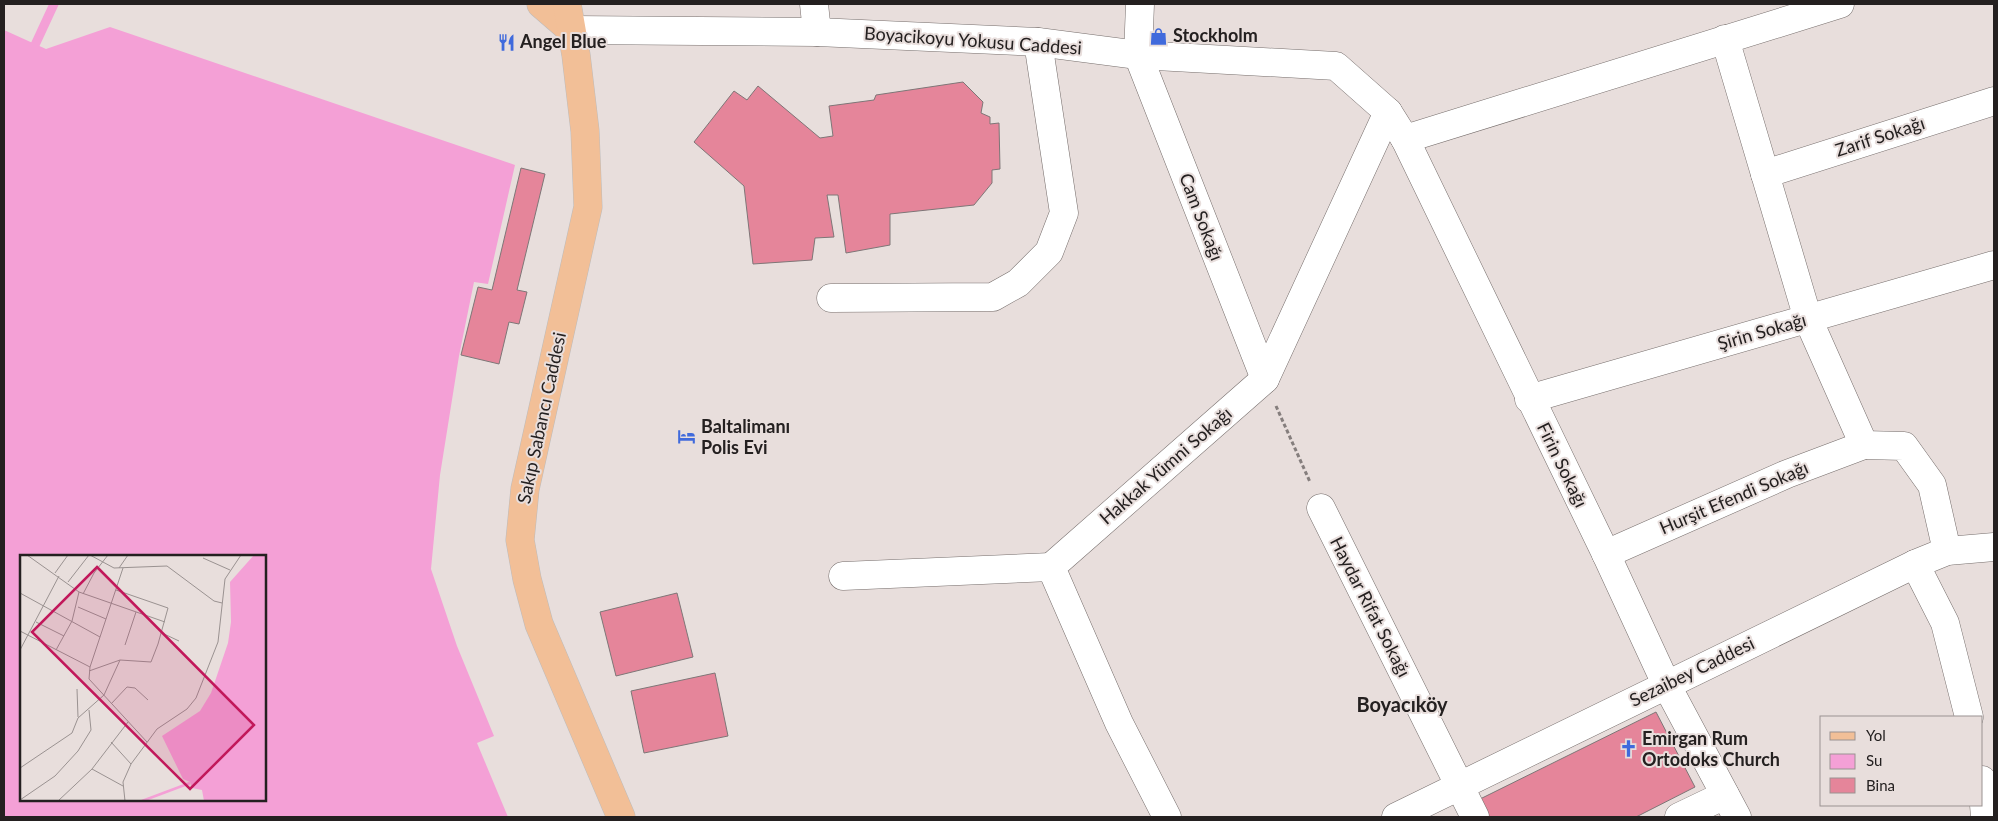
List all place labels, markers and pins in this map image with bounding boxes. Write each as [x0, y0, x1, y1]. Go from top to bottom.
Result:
place label: Stockholm [1173, 24, 1258, 46]
shop icon: Stockholm [1149, 26, 1169, 46]
place label: Angel Blue [519, 30, 607, 52]
restaurant icon: Angel Blue [496, 32, 516, 52]
place label: Baltalimanı Polis Evi [701, 415, 790, 458]
hotel icon: Baltalimanı Polis Evi [677, 427, 697, 447]
place label: Emirgan Rum Ortodoks Church [1642, 727, 1780, 770]
church icon: Emirgan Rum Ortodoks Church [1618, 739, 1638, 759]

